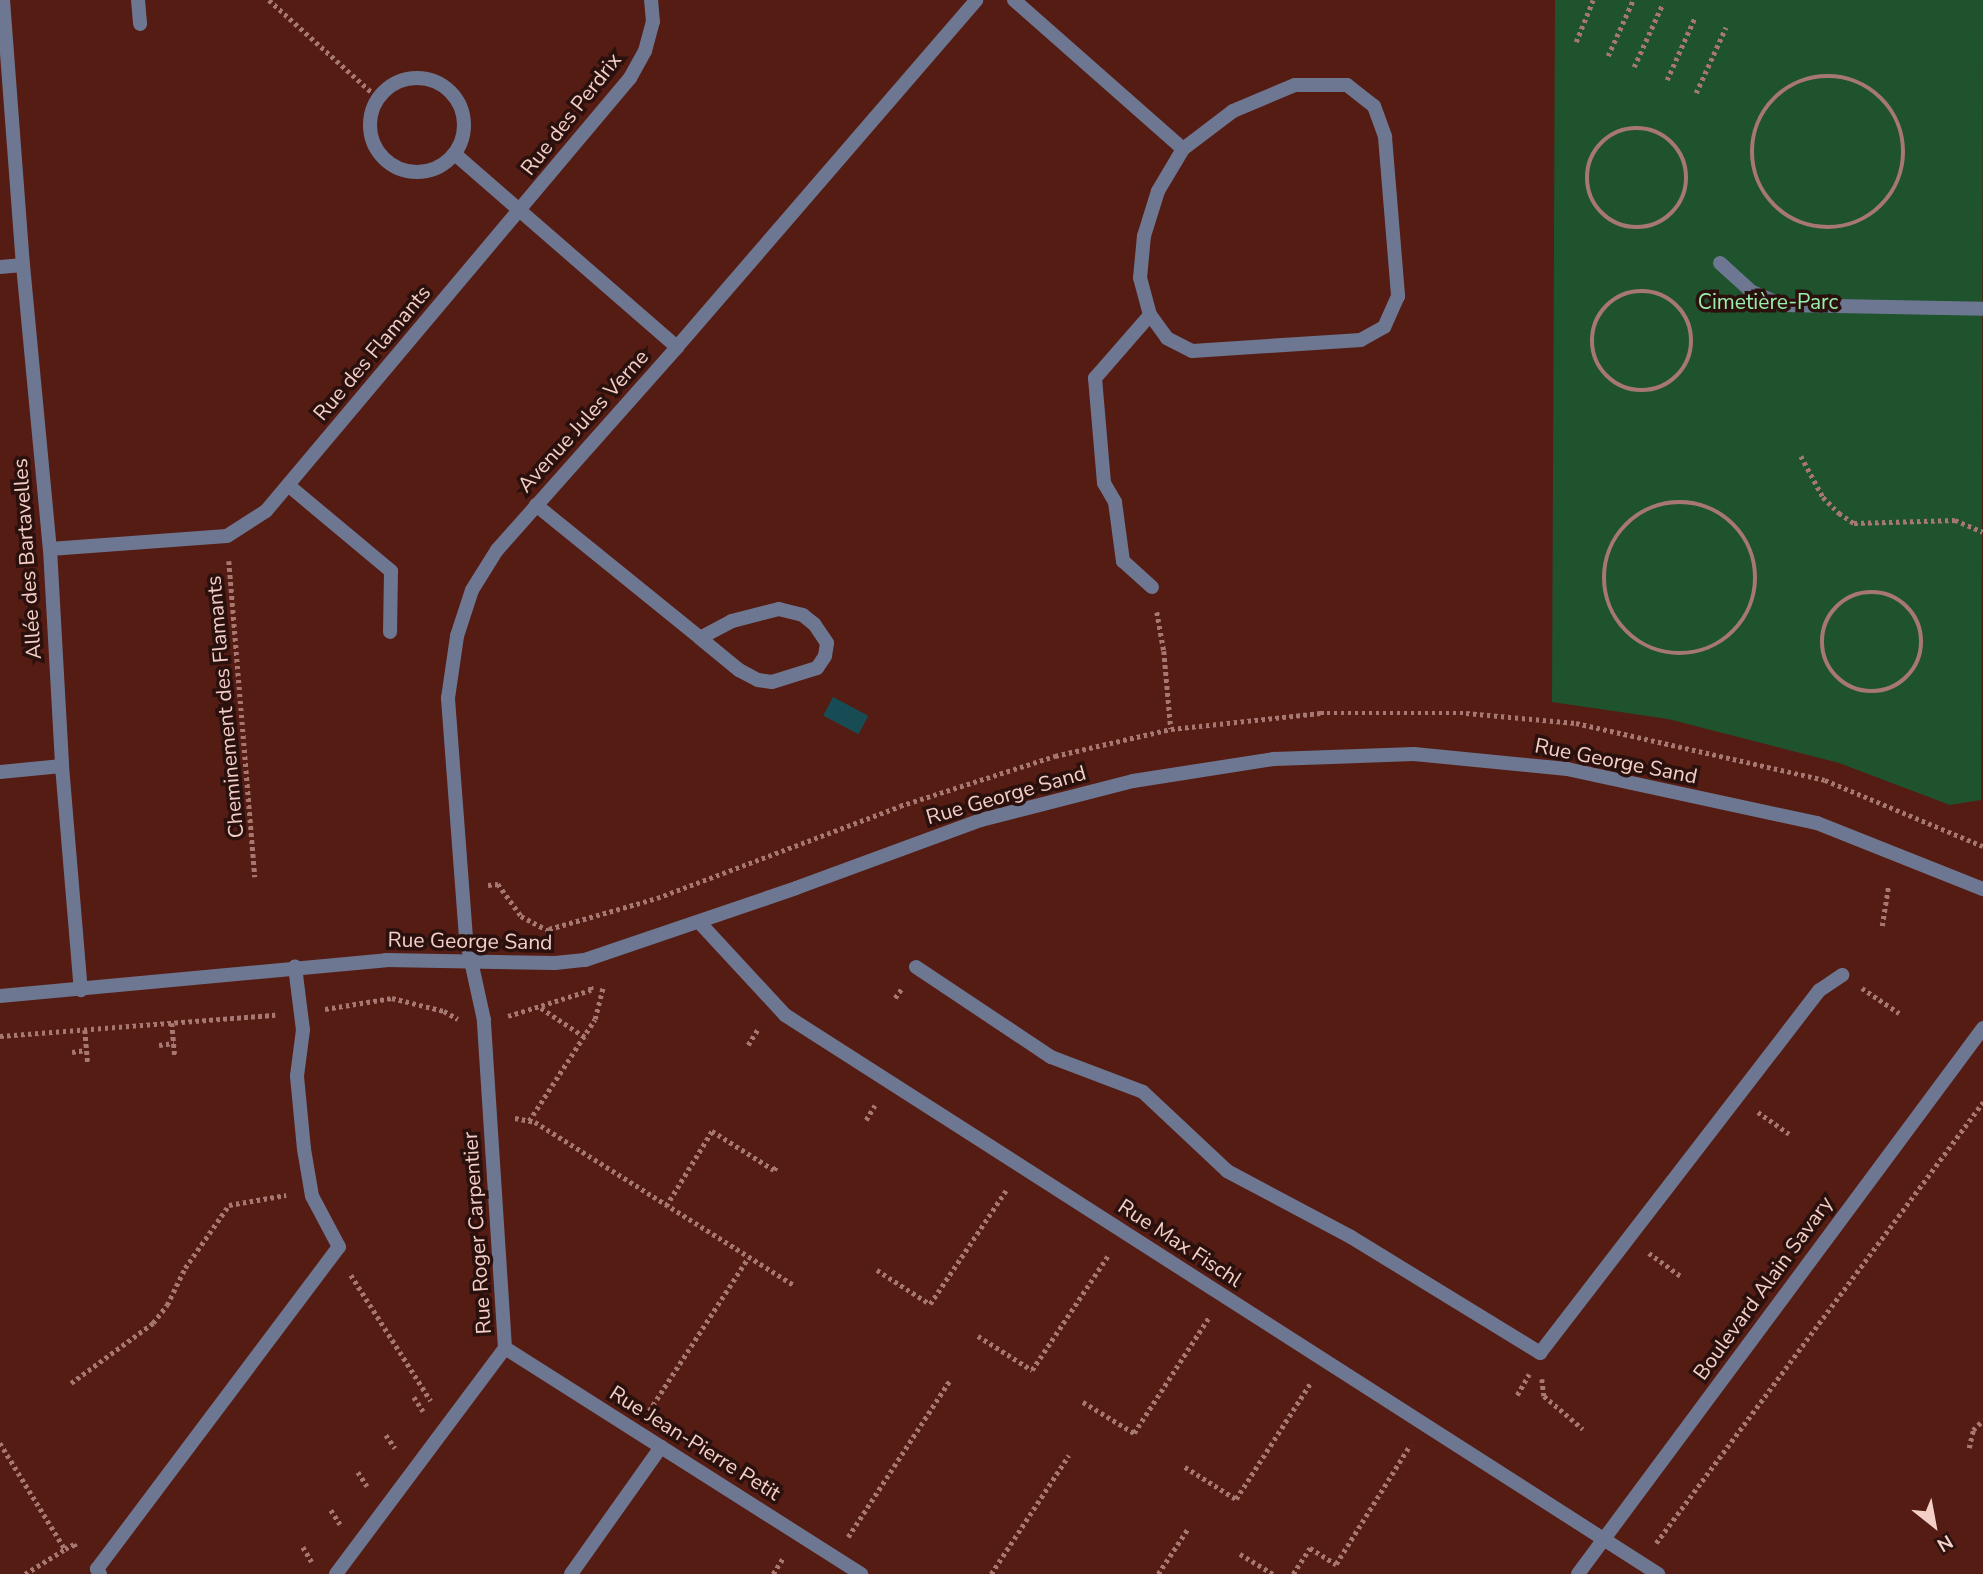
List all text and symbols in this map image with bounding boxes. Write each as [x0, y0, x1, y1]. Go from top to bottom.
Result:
street label: Rue des Perdrix [515, 48, 627, 180]
street label: Rue des Flamants [308, 280, 436, 426]
park label: Cimetière-Parc [1698, 289, 1838, 315]
street label: Avenue Jules Verne [512, 344, 654, 498]
street label: Allée des Bartavelles [7, 458, 47, 660]
street label: Cheminement des Flamants [201, 575, 249, 839]
street label: Rue George Sand [1533, 733, 1699, 789]
street label: Rue George Sand [923, 760, 1089, 830]
street label: Rue George Sand [387, 927, 553, 955]
street label: Rue Roger Carpentier [457, 1131, 497, 1335]
street label: Boulevard Alain Savary [1688, 1191, 1838, 1385]
street label: Rue Max Fischl [1113, 1194, 1247, 1292]
street label: Rue Jean-Pierre Petit [605, 1380, 785, 1506]
north arrow [1899, 1490, 1969, 1560]
text: N [1932, 1528, 1958, 1558]

